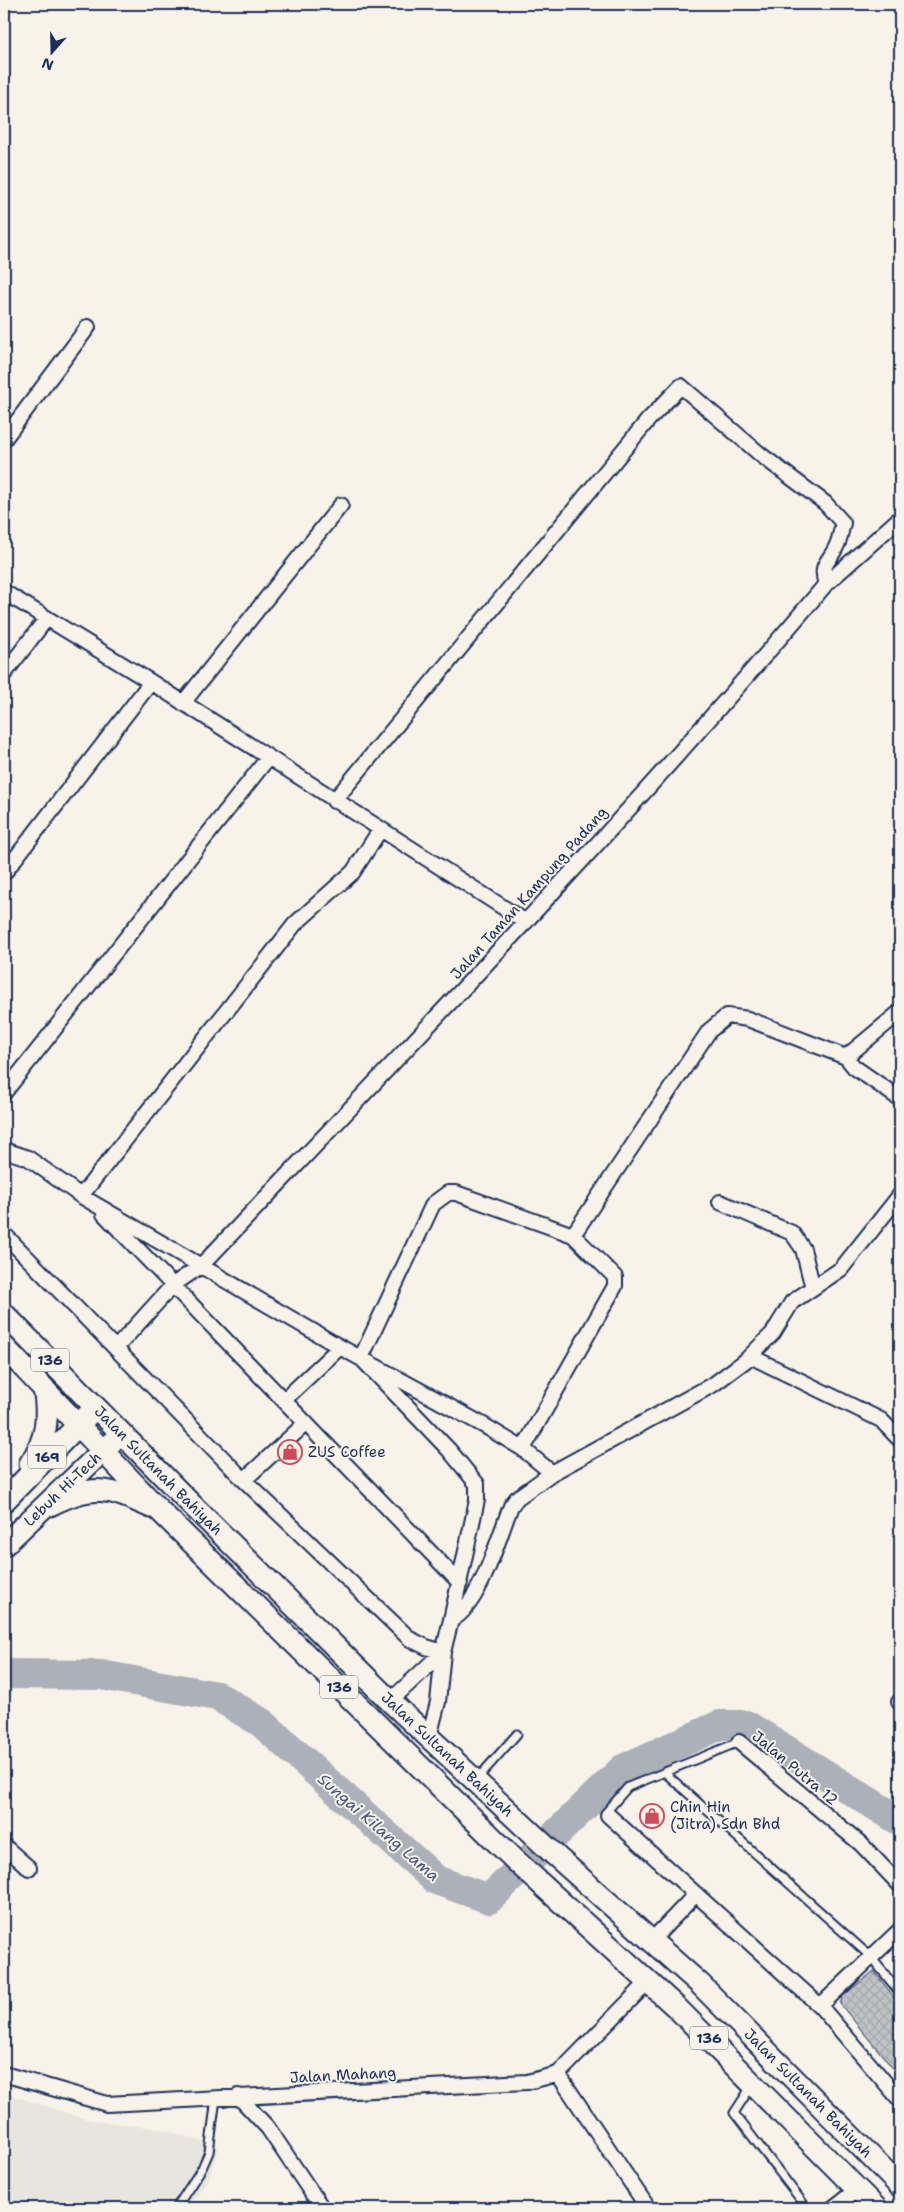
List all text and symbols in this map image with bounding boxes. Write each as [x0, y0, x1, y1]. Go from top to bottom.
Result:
north arrow [28, 28, 78, 78]
text: N [39, 54, 56, 75]
street label: Jalan Taman Kampung Padang [446, 802, 612, 984]
road number: 136 [31, 1348, 69, 1372]
street label: Jalan Sultanah Bahiyah [90, 1402, 227, 1540]
shop icon: ZUS Coffee [277, 1439, 303, 1465]
place label: ZUS Coffee [308, 1442, 386, 1462]
road number: 169 [28, 1445, 66, 1468]
street label: Lebuh Hi-Tech [19, 1447, 106, 1531]
road number: 136 [320, 1675, 358, 1698]
street label: Jalan Sultanah Bahiyah [377, 1688, 518, 1821]
street label: Jalan Putra 12 [748, 1726, 842, 1810]
water label: Sungai Kilang Lama [313, 1769, 444, 1886]
place label: Chin Hin (Jitra) Sdn Bhd [670, 1797, 781, 1834]
shop icon: Chin Hin (Jitra) Sdn Bhd [639, 1803, 665, 1829]
street label: Jalan Sultanah Bahiyah [740, 2024, 877, 2162]
road number: 136 [690, 2026, 728, 2050]
street label: Jalan Mahang [289, 2062, 397, 2088]

